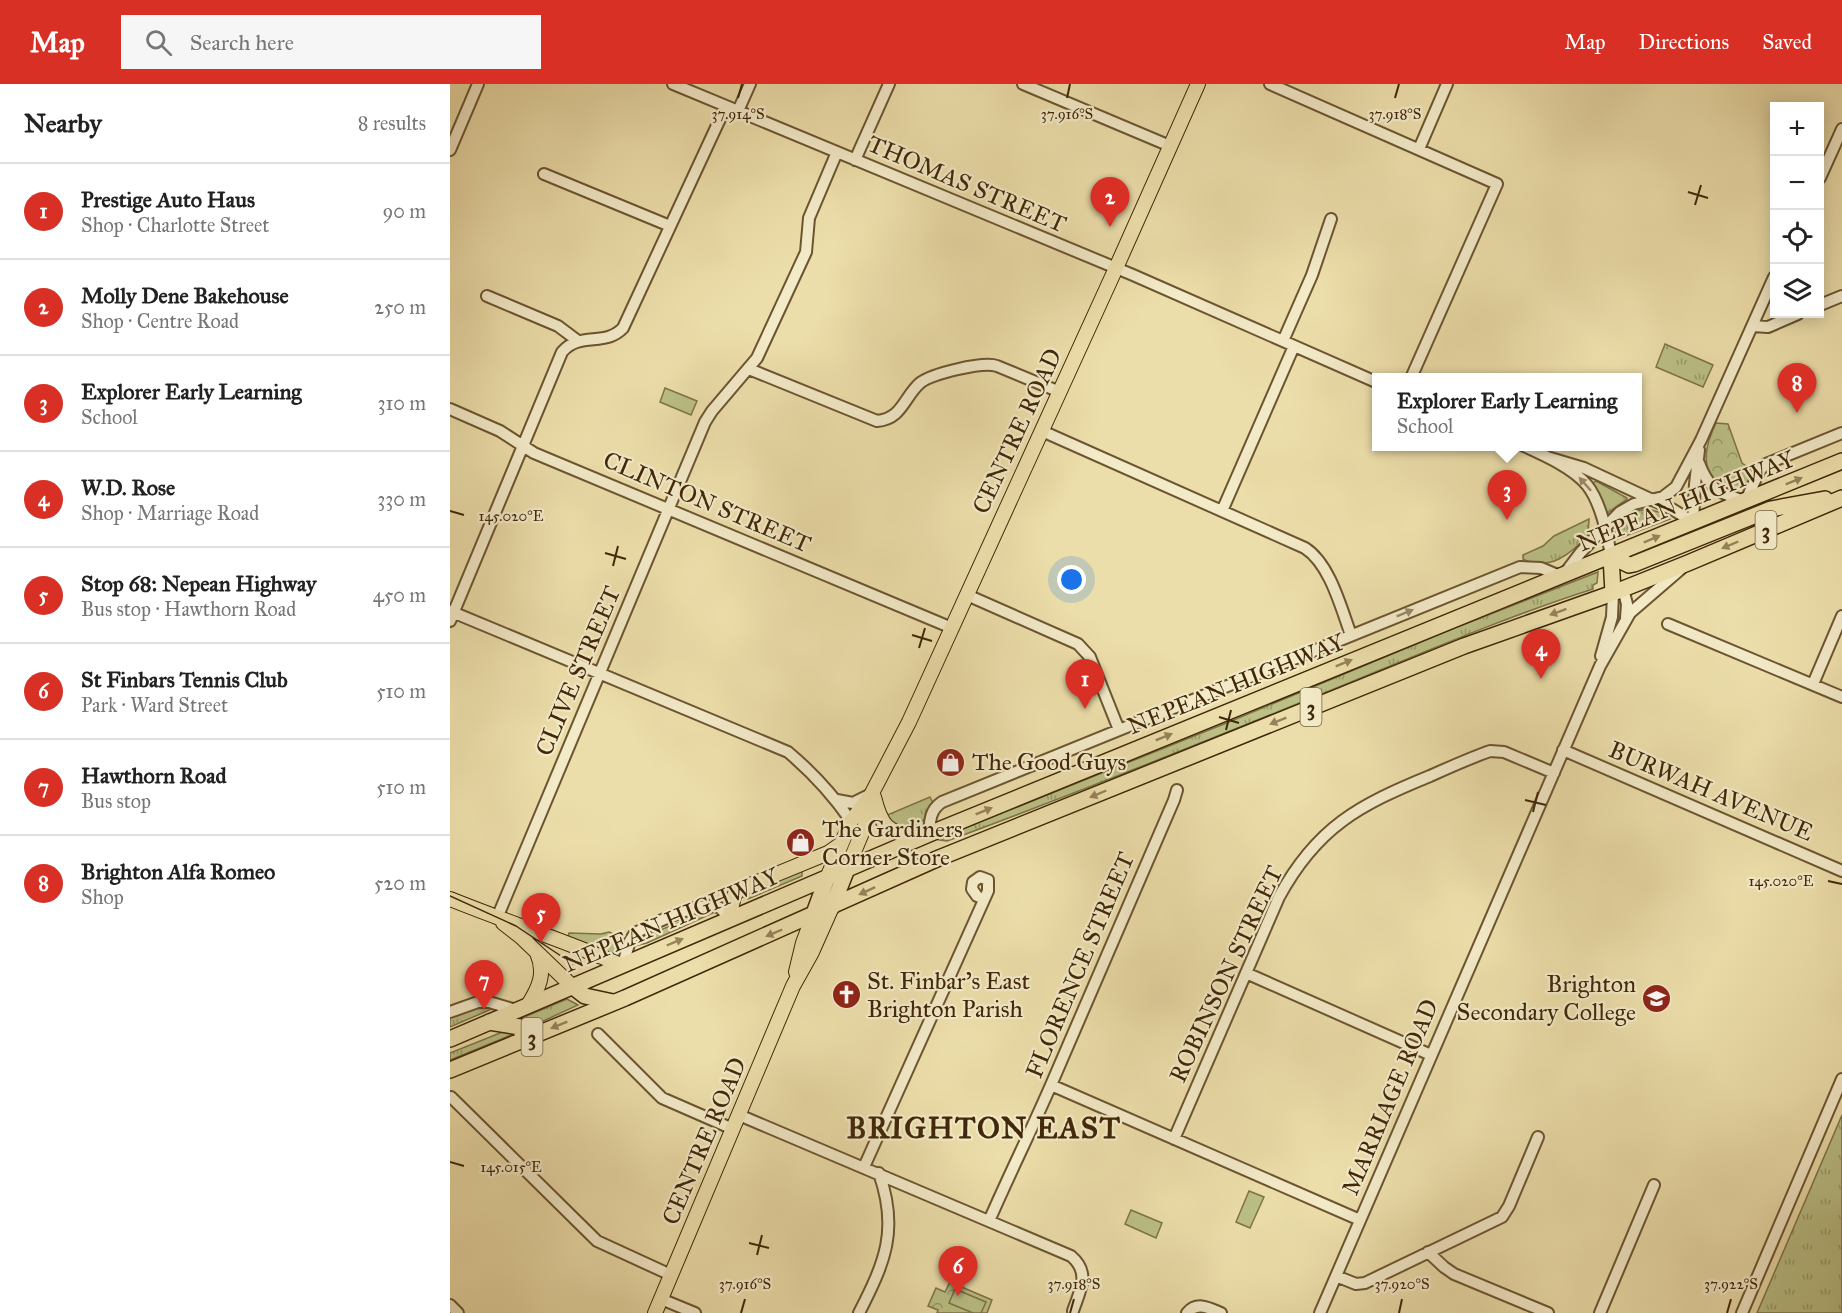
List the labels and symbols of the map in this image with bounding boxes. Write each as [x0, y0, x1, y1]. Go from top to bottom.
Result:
text: 37.914°S [711, 105, 765, 123]
text: 37.916°S [1041, 105, 1093, 123]
text: 37.918°S [1369, 105, 1421, 123]
street label: THOMAS STREET [863, 129, 1071, 239]
pin: 2 [1090, 178, 1130, 227]
street label: CENTRE ROAD [966, 344, 1068, 518]
pin: 8 [1778, 364, 1816, 413]
street label: NEPEAN HIGHWAY [1573, 443, 1800, 558]
street label: CLINTON STREET [599, 445, 815, 559]
pin: 3 [1488, 470, 1526, 520]
one-way arrow [1785, 476, 1803, 485]
one-way arrow [1578, 477, 1592, 492]
text: 145.020°E [478, 507, 544, 525]
road number: 3 [1756, 511, 1776, 549]
one-way arrow [1643, 533, 1661, 543]
one-way arrow [1721, 540, 1739, 550]
your location [1057, 565, 1086, 594]
street label: CLIVE STREET [529, 582, 627, 760]
one-way arrow [1549, 607, 1567, 617]
one-way arrow [1396, 608, 1414, 618]
street label: NEPEAN HIGHWAY [1123, 626, 1350, 741]
pin: 4 [1522, 630, 1560, 679]
one-way arrow [1336, 658, 1354, 668]
pin: 1 [1066, 660, 1104, 709]
road number: 3 [1300, 688, 1322, 726]
one-way arrow [1269, 716, 1287, 726]
one-way arrow [1155, 732, 1173, 741]
street label: BURWAH AVENUE [1604, 734, 1818, 848]
shop icon: The Good Guys [935, 746, 967, 778]
place label: The Good Guys [972, 747, 1126, 777]
one-way arrow [1088, 789, 1106, 799]
one-way arrow [975, 806, 993, 816]
place label: The Gardiners Corner Store [822, 814, 963, 872]
shop icon: The Gardiners Corner Store [785, 827, 817, 859]
street label: FLORENCE STREET [1019, 848, 1141, 1082]
street label: NEPEAN HIGHWAY [558, 861, 784, 979]
street label: ROBINSON STREET [1163, 861, 1289, 1087]
text: 145.020°E [1748, 872, 1814, 890]
one-way arrow [857, 886, 875, 896]
pin: 5 [522, 894, 560, 943]
one-way arrow [765, 928, 782, 937]
one-way arrow [666, 937, 684, 947]
pin: 7 [465, 960, 504, 1010]
place label: St. Finbar's East Brighton Parish [867, 966, 1030, 1024]
place label: Brighton Secondary College [1457, 969, 1636, 1027]
church icon: St. Finbar's East Brighton Parish [830, 979, 862, 1011]
school or university icon: Brighton Secondary College [1641, 982, 1673, 1014]
street label: MARRIAGE ROAD [1335, 995, 1445, 1199]
road number: 3 [522, 1018, 542, 1056]
one-way arrow [550, 1021, 568, 1031]
street label: CENTRE ROAD [655, 1053, 753, 1229]
district label: BRIGHTON EAST [846, 1110, 1122, 1146]
text: 145.015°E [480, 1158, 542, 1176]
pin: 6 [938, 1246, 978, 1296]
text: 37.916°S [719, 1275, 771, 1293]
text: 37.918°S [1048, 1275, 1100, 1293]
text: 37.920°S [1374, 1275, 1430, 1293]
text: 37.922°S [1704, 1275, 1758, 1293]

